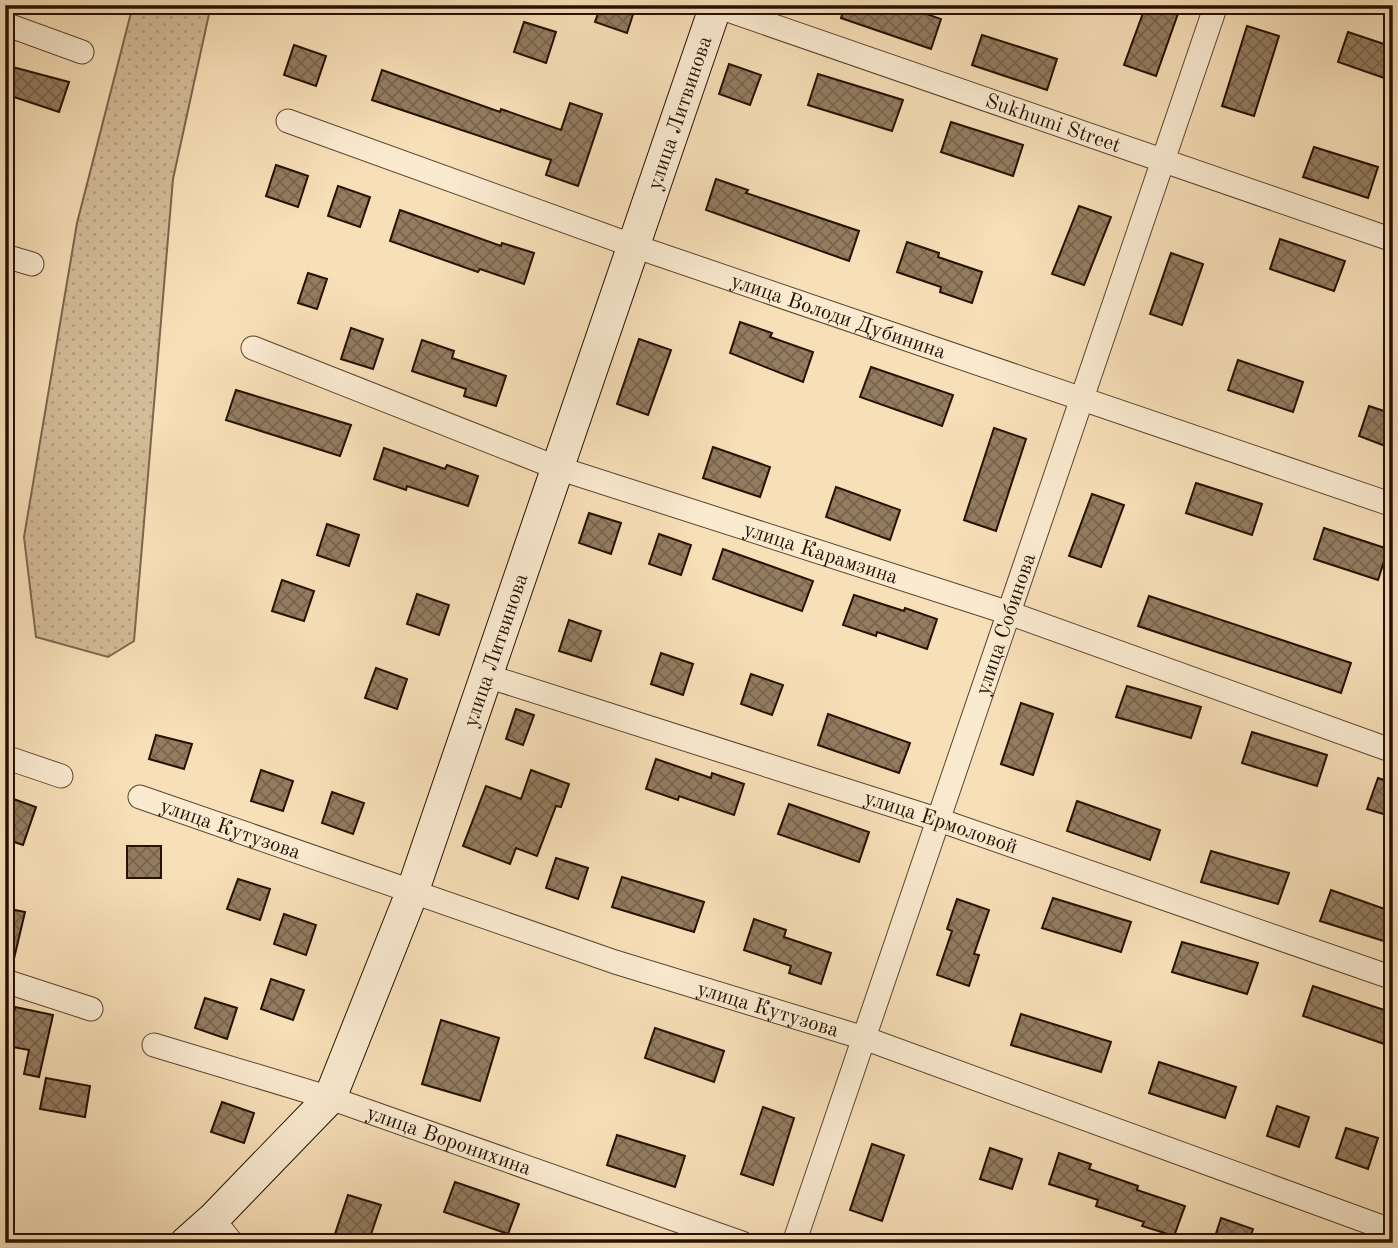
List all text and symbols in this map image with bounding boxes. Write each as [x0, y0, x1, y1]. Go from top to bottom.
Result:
street label: улица Литвинова [645, 34, 717, 193]
street label: Sukhumi Street [982, 91, 1123, 157]
street label: улица Володи Дубинина [728, 271, 948, 364]
street label: улица Карамзина [741, 519, 900, 589]
street label: улица Собинова [973, 551, 1040, 698]
street label: улица Литвинова [461, 571, 533, 730]
street label: улица Ермоловой [861, 788, 1020, 859]
street label: улица Кутузова [157, 796, 303, 864]
street label: улица Кутузова [694, 979, 841, 1042]
street label: улица Воронихина [364, 1103, 534, 1180]

